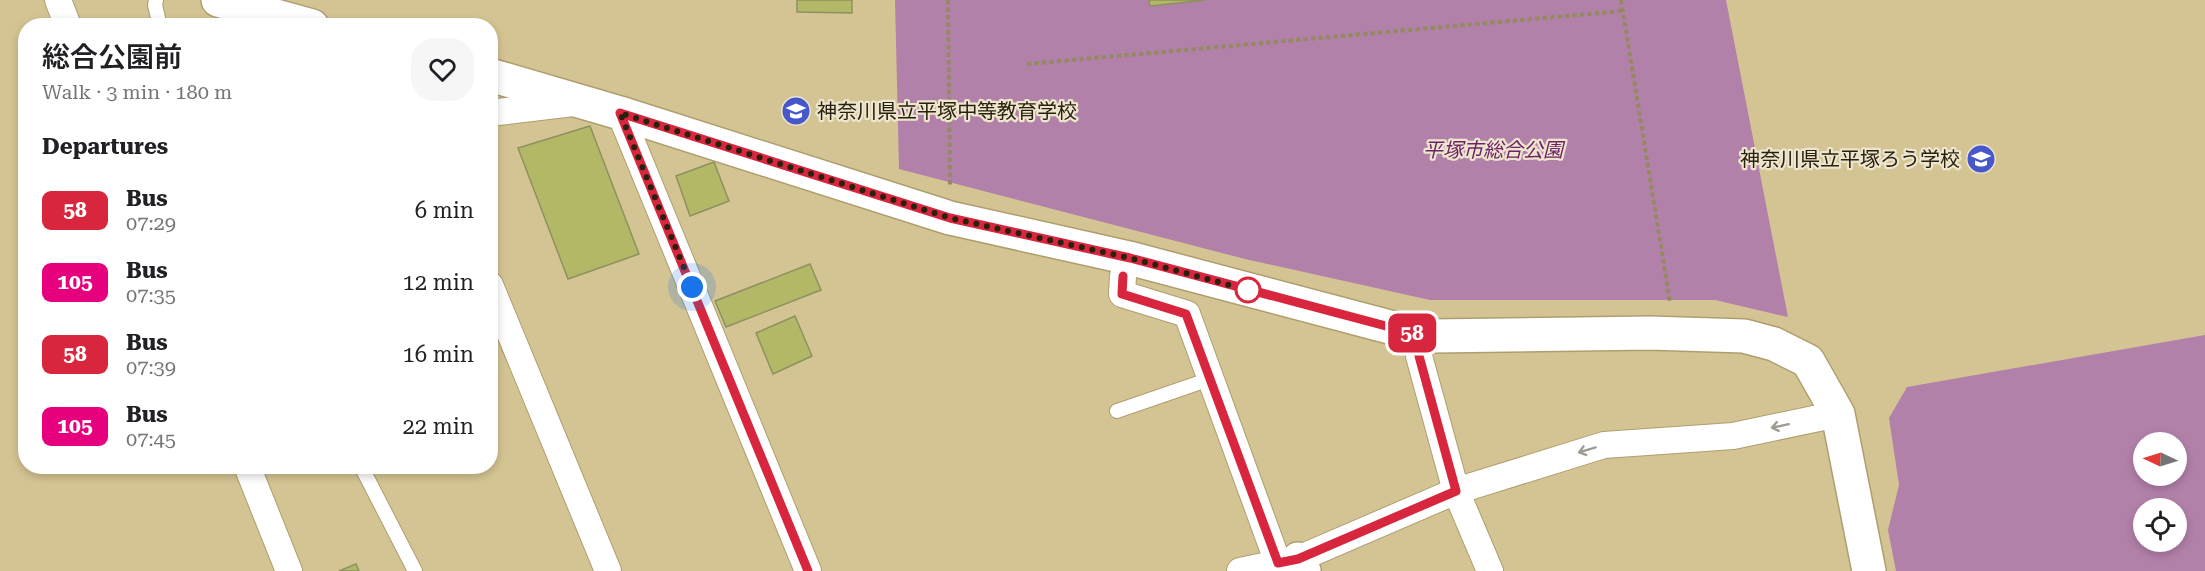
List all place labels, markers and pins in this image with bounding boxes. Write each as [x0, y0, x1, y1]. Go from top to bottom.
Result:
school or university icon: 神奈川県立平塚中等教育学校 [780, 95, 812, 127]
place label: 神奈川県立平塚中等教育学校 [817, 99, 1077, 123]
school or university icon: 神奈川県立平塚ろう学校 [1965, 143, 1997, 175]
place label: 神奈川県立平塚ろう学校 [1740, 147, 1960, 171]
unlabelled marker [1235, 277, 1261, 303]

